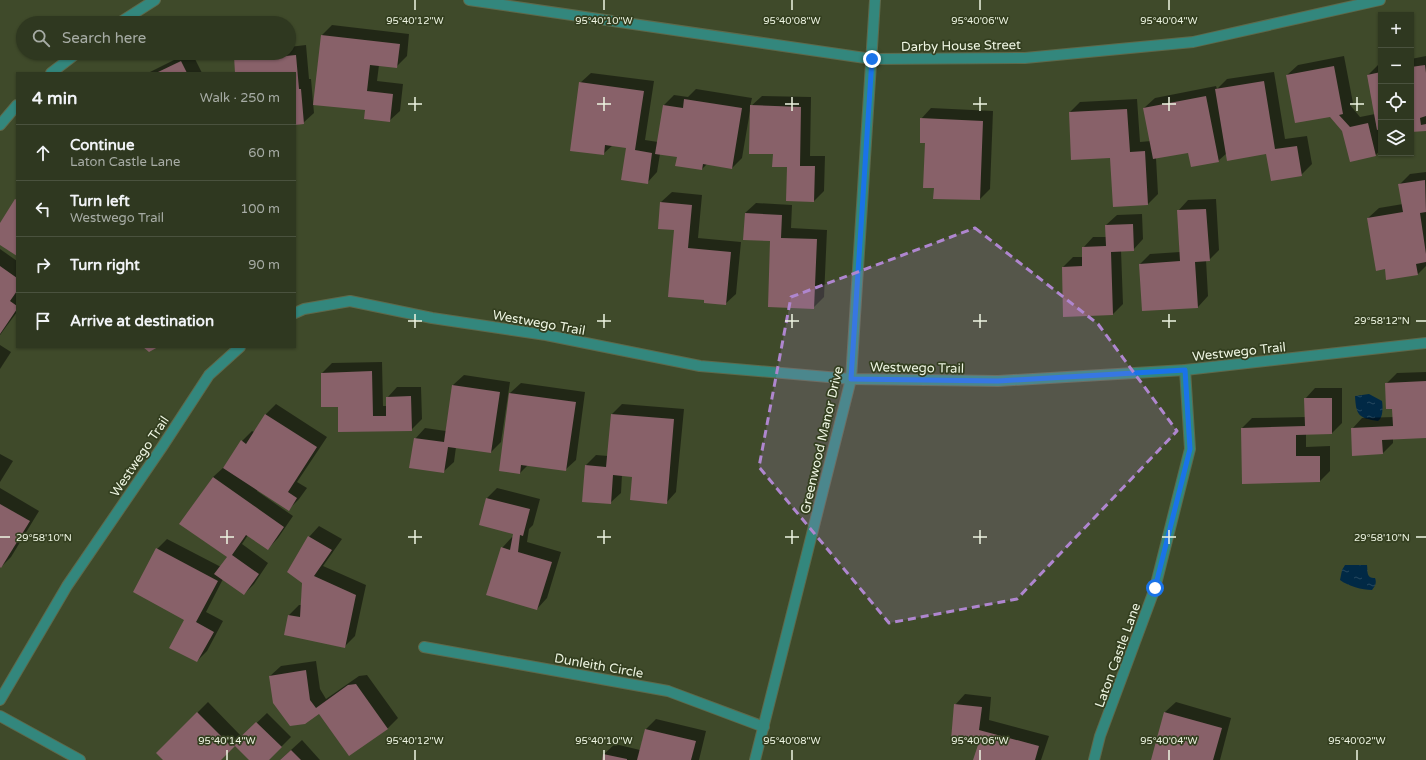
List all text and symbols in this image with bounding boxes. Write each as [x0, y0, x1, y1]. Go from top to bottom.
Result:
map controls [1378, 12, 1414, 156]
button: + [1378, 12, 1414, 48]
text: 95°40'12"W [386, 15, 444, 27]
text: 95°40'10"W [575, 15, 633, 27]
text: 95°40'08"W [763, 15, 821, 27]
text: 95°40'06"W [951, 15, 1009, 27]
text: 95°40'04"W [1140, 15, 1198, 27]
search box [16, 16, 296, 60]
icon: search [30, 27, 52, 49]
text: Search here [62, 29, 146, 47]
street label: Darby House Street [901, 37, 1021, 55]
button: − [1378, 48, 1414, 84]
route end [863, 50, 881, 68]
button: locate [1378, 84, 1414, 120]
text: 4 min [32, 88, 77, 109]
text: Walk · 250 m [200, 90, 280, 106]
button: layers [1378, 120, 1414, 156]
text: Continue [70, 136, 134, 154]
icon: ahead [32, 142, 54, 164]
text: 60 m [248, 145, 280, 161]
text: Laton Castle Lane [70, 154, 180, 170]
text: Turn left [70, 192, 130, 210]
icon: left [32, 198, 54, 220]
text: 100 m [240, 201, 280, 217]
text: Westwego Trail [70, 210, 164, 226]
icon: right [32, 254, 54, 276]
text: Turn right [70, 256, 140, 274]
text: 90 m [248, 257, 280, 273]
street label: Westwego Trail [491, 307, 586, 339]
icon: arrive [32, 310, 54, 332]
text: Arrive at destination [70, 312, 214, 330]
text: 29°58'12"N [1354, 315, 1410, 327]
street label: Westwego Trail [1192, 339, 1287, 365]
street label: Westwego Trail [870, 359, 964, 377]
street label: Greenwood Manor Drive [797, 365, 847, 515]
street label: Westwego Trail [107, 413, 173, 500]
text: 29°58'10"N [16, 532, 72, 544]
text: 29°58'10"N [1354, 532, 1410, 544]
route start [1146, 579, 1164, 597]
street label: Laton Castle Lane [1092, 601, 1144, 710]
street label: Dunleith Circle [553, 650, 645, 682]
text: 95°40'14"W [198, 735, 256, 747]
text: 95°40'12"W [386, 735, 444, 747]
text: 95°40'10"W [575, 735, 633, 747]
text: 95°40'08"W [763, 735, 821, 747]
text: 95°40'06"W [951, 735, 1009, 747]
text: 95°40'04"W [1140, 735, 1198, 747]
text: 95°40'02"W [1328, 735, 1386, 747]

